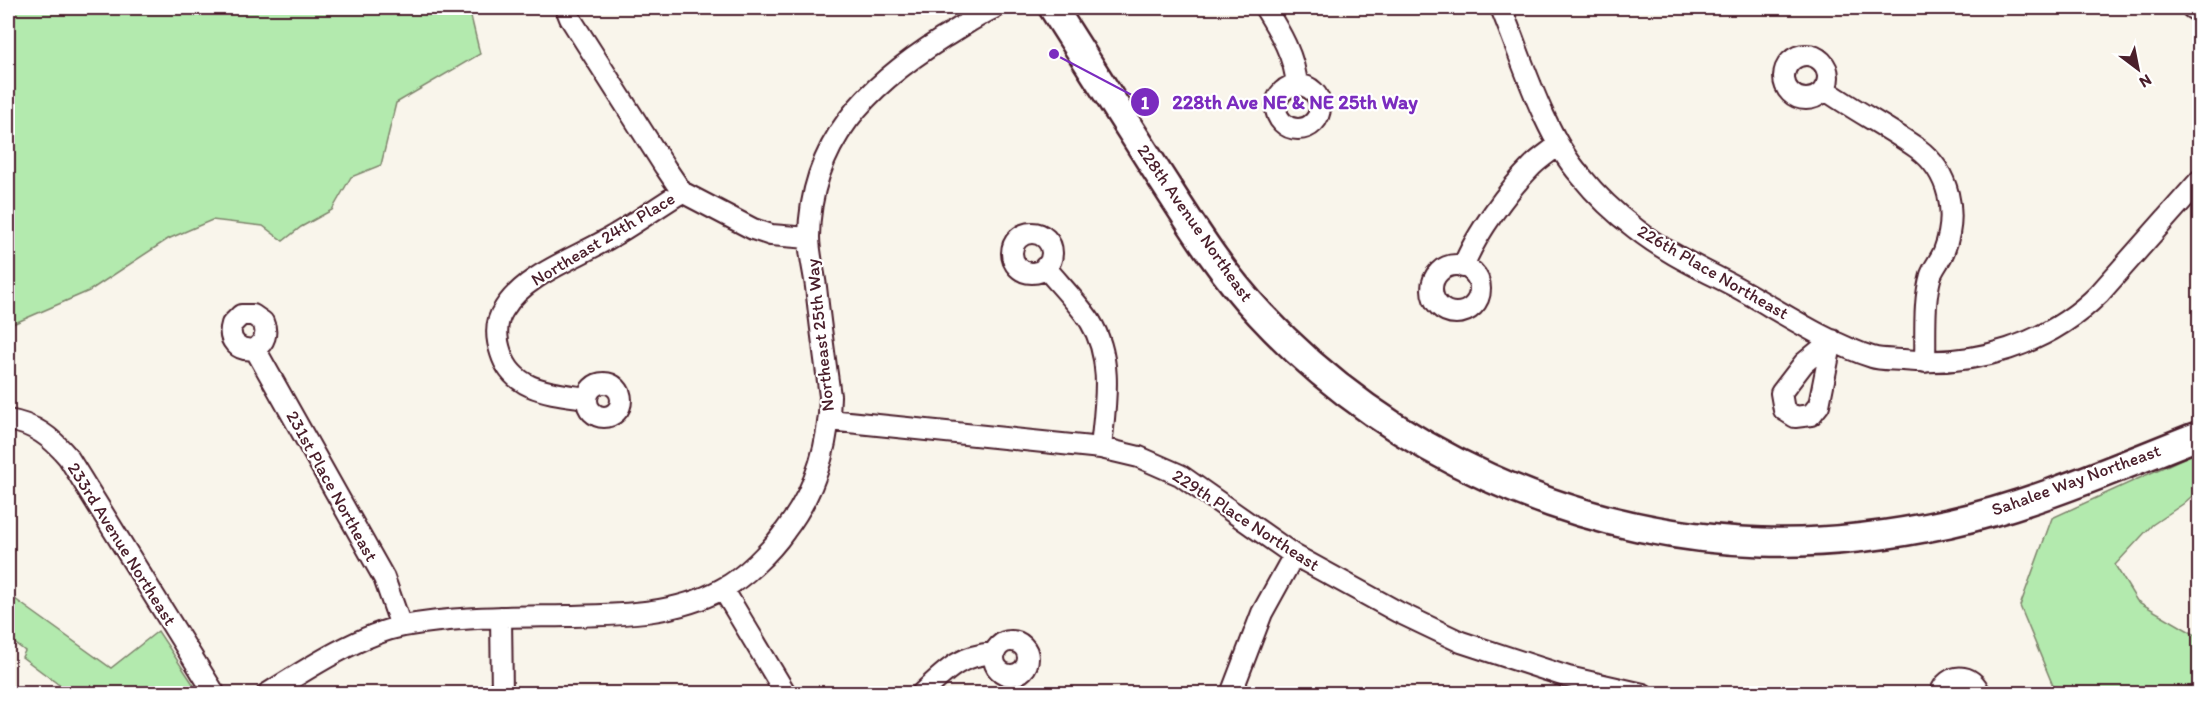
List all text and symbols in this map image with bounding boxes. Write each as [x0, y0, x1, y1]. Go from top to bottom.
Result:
north arrow [2108, 39, 2168, 99]
text: N [2136, 70, 2155, 92]
callout: 228th Ave NE & NE 25th Way [1130, 83, 1429, 121]
text: 228th Ave NE & NE 25th Way [1172, 90, 1418, 115]
text: 1 [1141, 92, 1150, 114]
street label: 228th Avenue Northeast [1132, 140, 1258, 306]
street label: Northeast 24th Place [527, 187, 679, 291]
street label: 226th Place Northeast [1633, 220, 1793, 324]
street label: Northeast 25th Way [801, 257, 839, 412]
street label: 231st Place Northeast [281, 407, 383, 565]
street label: Sahalee Way Northeast [1989, 439, 2164, 521]
street label: 233rd Avenue Northeast [63, 458, 181, 630]
street label: 229th Place Northeast [1168, 464, 1324, 576]

